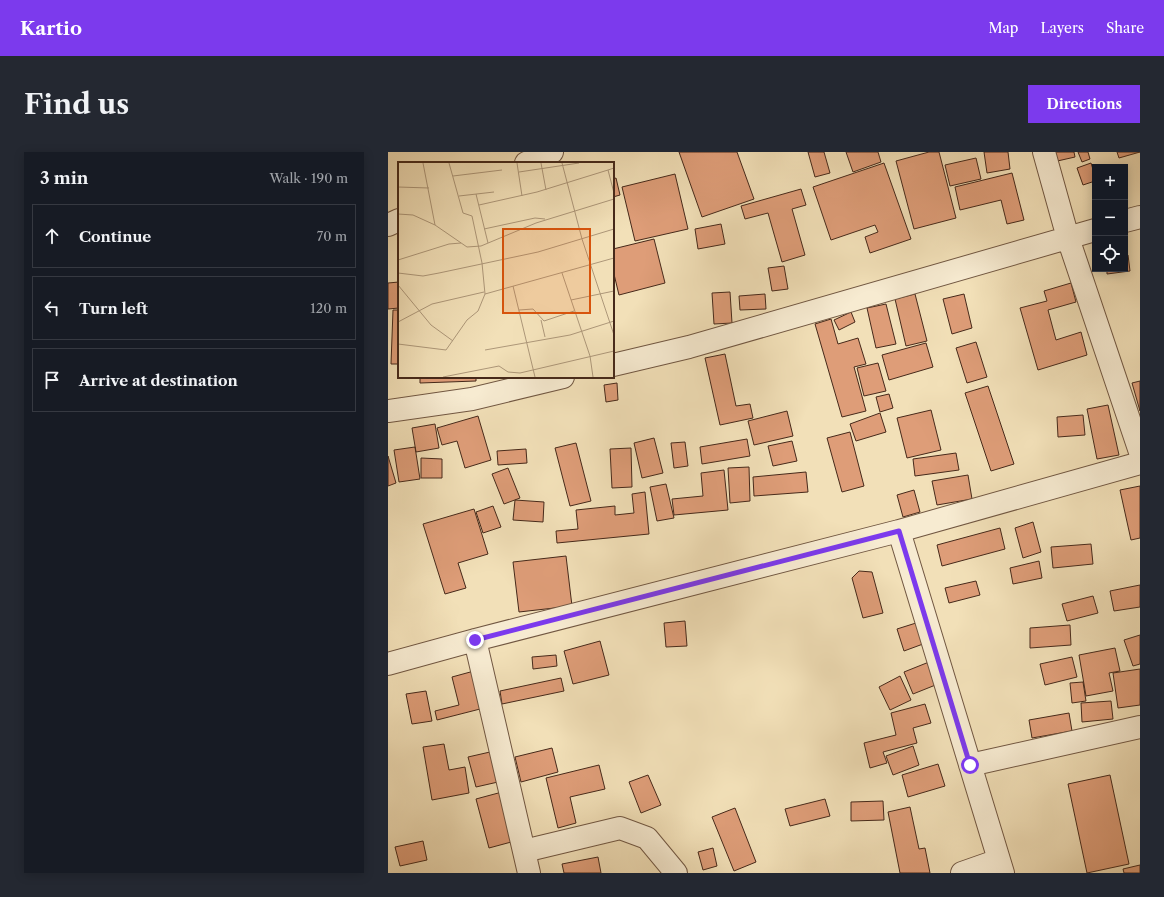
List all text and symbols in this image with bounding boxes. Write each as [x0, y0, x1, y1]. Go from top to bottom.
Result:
text: Kartio [20, 17, 82, 40]
text: Map [988, 19, 1018, 37]
text: Layers [1040, 19, 1084, 37]
text: Share [1106, 19, 1144, 37]
button: Directions [1028, 85, 1140, 123]
text: Find us [24, 87, 129, 121]
inset map [398, 162, 614, 378]
map controls [1092, 164, 1128, 272]
button: + [1092, 164, 1128, 200]
text: 3 min [40, 168, 89, 188]
text: Walk · 190 m [269, 170, 348, 186]
button: − [1092, 200, 1128, 236]
icon: ahead [41, 225, 63, 247]
text: Continue [79, 227, 151, 246]
text: 70 m [317, 228, 347, 244]
button: locate [1092, 236, 1128, 272]
icon: left [41, 297, 63, 319]
text: Turn left [79, 299, 148, 318]
text: 120 m [310, 300, 347, 316]
icon: arrive [41, 369, 63, 391]
text: Arrive at destination [79, 371, 238, 390]
route end [466, 631, 484, 649]
route start [961, 756, 979, 774]

